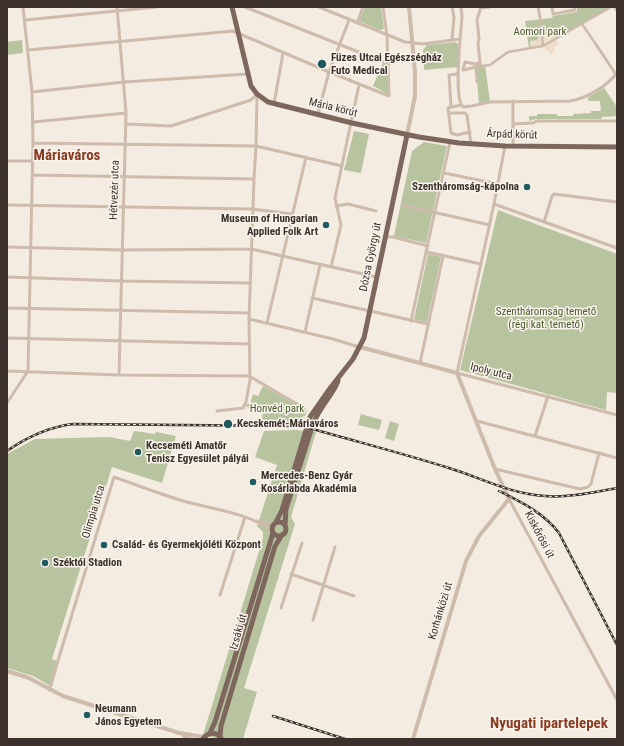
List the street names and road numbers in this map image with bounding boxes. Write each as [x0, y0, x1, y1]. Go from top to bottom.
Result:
street label: Mária körút [307, 96, 359, 120]
street label: Árpád körút [486, 128, 538, 142]
street label: Hétvezér utca [107, 160, 123, 220]
street label: Dózsa György út [357, 221, 385, 293]
street label: Ipoly utca [469, 360, 513, 384]
street label: Olimpia utca [80, 484, 108, 540]
street label: Kiskőrösi út [521, 509, 557, 561]
street label: Korhánközi út [426, 581, 456, 641]
street label: Izsáki út [228, 613, 250, 651]

